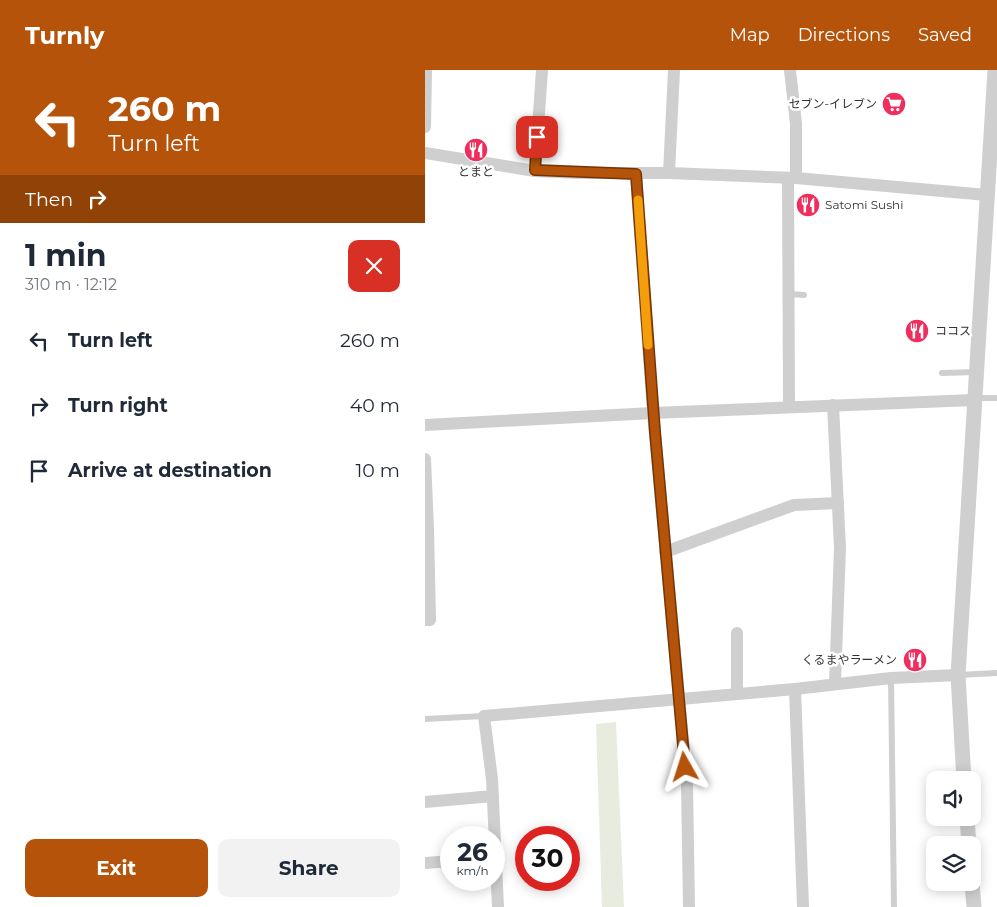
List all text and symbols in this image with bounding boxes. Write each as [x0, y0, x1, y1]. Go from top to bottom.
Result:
text: Turnly [25, 21, 104, 50]
text: Map [730, 24, 770, 46]
text: Directions [798, 24, 890, 46]
text: Saved [918, 24, 972, 46]
text: 260 m [108, 87, 221, 130]
icon: left [25, 90, 90, 155]
supermarket icon: セブン-イレブン [881, 91, 907, 117]
place label: セブン-イレブン [788, 96, 877, 111]
pin [516, 116, 558, 158]
icon: arrive [523, 123, 551, 151]
text: Turn left [108, 130, 200, 157]
restaurant icon: とまと [463, 137, 489, 163]
place label: とまと [458, 164, 494, 179]
icon: right [83, 185, 111, 213]
text: Then [25, 188, 73, 211]
restaurant icon: Satomi Sushi [795, 192, 821, 218]
place label: Satomi Sushi [825, 197, 903, 212]
text: 1 min [25, 237, 106, 274]
button: close [348, 240, 400, 292]
text: 310 m · 12:12 [25, 275, 117, 294]
restaurant icon: ココス [904, 318, 930, 344]
place label: ココス [935, 323, 971, 338]
icon: left [25, 327, 53, 355]
text: Turn left [68, 329, 153, 352]
text: 260 m [340, 329, 400, 352]
icon: right [25, 392, 53, 420]
text: Turn right [68, 394, 168, 417]
text: 40 m [350, 394, 400, 417]
icon: arrive [25, 457, 53, 485]
text: Arrive at destination [68, 459, 272, 482]
text: 10 m [355, 459, 400, 482]
restaurant icon: くるまやラーメン [902, 647, 928, 673]
place label: くるまやラーメン [802, 652, 897, 667]
position arrow [658, 740, 710, 792]
map controls [926, 771, 981, 891]
button: sound [926, 771, 981, 826]
speed limit sign: 30 [515, 826, 580, 891]
button: layers [926, 836, 981, 891]
text: 26 [457, 837, 488, 867]
button: Exit [25, 839, 208, 897]
button: Share [218, 839, 400, 897]
text: km/h [456, 863, 489, 878]

